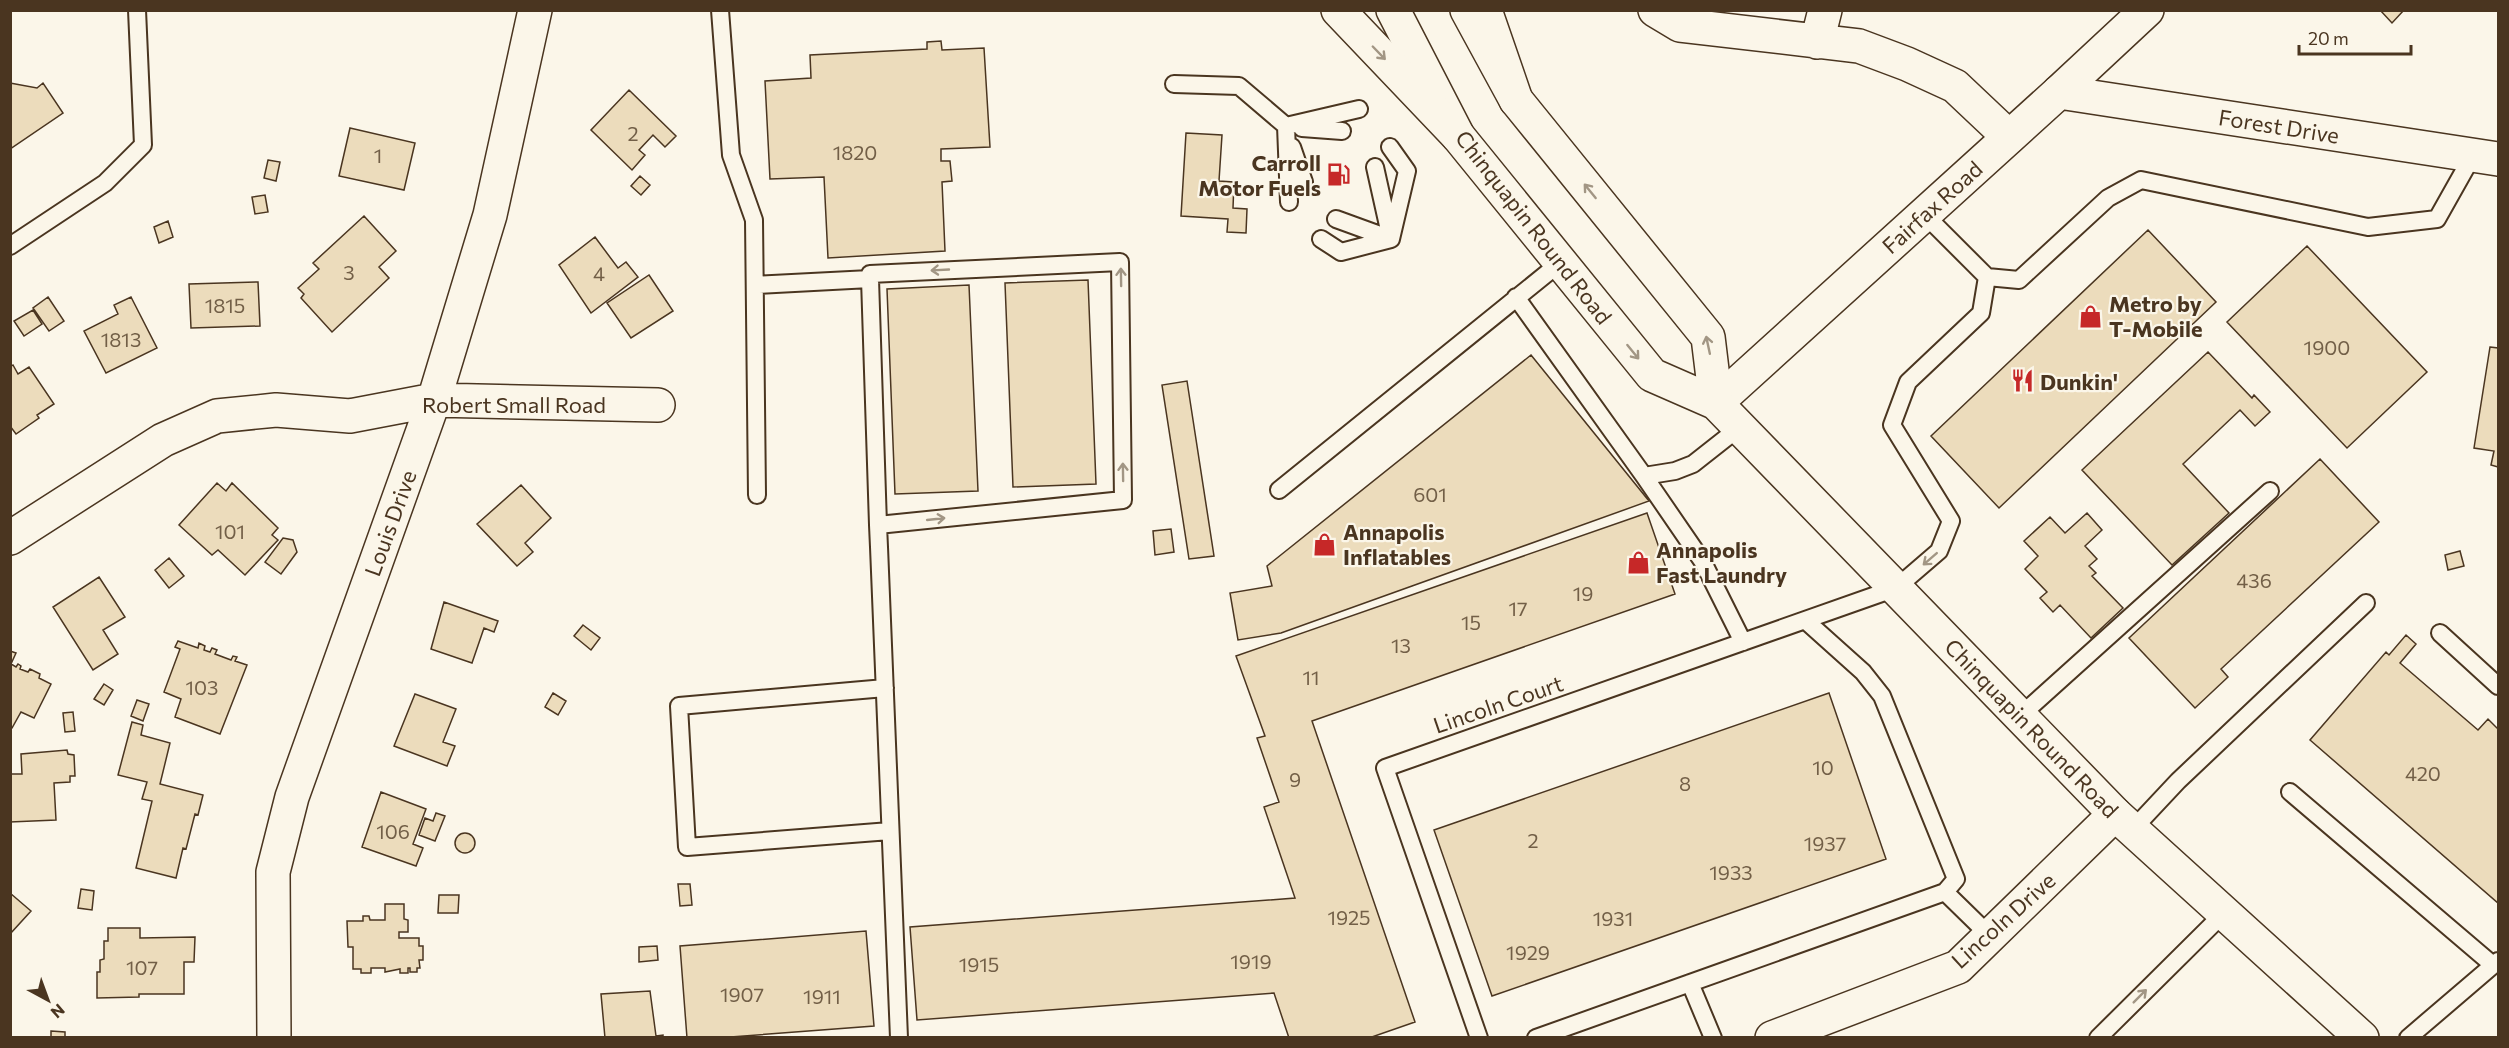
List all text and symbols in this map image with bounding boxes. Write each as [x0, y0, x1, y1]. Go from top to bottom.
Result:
scale bar [2299, 18, 2412, 56]
text: 20 m [2308, 27, 2349, 49]
one-way arrow [1372, 45, 1386, 60]
street label: Forest Drive [2217, 103, 2341, 149]
house number: 2 [627, 121, 639, 145]
street label: Chinquapin Round Road [1450, 125, 1618, 329]
house number: 1820 [833, 140, 877, 164]
house number: 1 [374, 143, 382, 167]
place label: Carroll Motor Fuels [1198, 149, 1321, 201]
street label: Fairfax Road [1876, 155, 1988, 259]
fuel station icon: Carroll Motor Fuels [1326, 162, 1352, 188]
one-way arrow [1583, 184, 1596, 200]
house number: 3 [343, 260, 355, 284]
house number: 4 [593, 261, 605, 285]
one-way arrow [931, 265, 951, 276]
one-way arrow [1115, 268, 1126, 288]
place label: Metro by T-Mobile [2109, 290, 2203, 342]
house number: 1815 [205, 293, 245, 317]
shop icon: Metro by T-Mobile [2078, 303, 2104, 329]
house number: 1813 [101, 327, 141, 351]
house number: 1900 [2304, 335, 2350, 359]
one-way arrow [1702, 336, 1713, 355]
one-way arrow [1627, 344, 1640, 360]
restaurant icon: Dunkin' [2009, 368, 2035, 394]
place label: Dunkin' [2040, 368, 2118, 395]
street label: Robert Small Road [422, 391, 606, 418]
one-way arrow [1117, 463, 1129, 483]
street label: Louis Drive [358, 466, 422, 580]
house number: 601 [1413, 482, 1447, 506]
one-way arrow [926, 513, 946, 524]
place label: Annapolis Inflatables [1343, 518, 1451, 570]
house number: 101 [215, 519, 245, 543]
shop icon: Annapolis Inflatables [1312, 531, 1338, 557]
place label: Annapolis Fast Laundry [1656, 536, 1787, 588]
shop icon: Annapolis Fast Laundry [1625, 549, 1651, 575]
one-way arrow [1922, 552, 1937, 566]
house number: 436 [2236, 568, 2272, 592]
house number: 19 [1573, 581, 1593, 605]
house number: 17 [1508, 596, 1528, 620]
house number: 15 [1461, 610, 1481, 634]
house number: 13 [1391, 633, 1411, 657]
street label: Chinquapin Round Road [1939, 633, 2125, 823]
house number: 11 [1302, 665, 1320, 689]
street label: Lincoln Court [1429, 669, 1567, 739]
house number: 103 [186, 675, 218, 699]
house number: 10 [1812, 755, 1834, 779]
house number: 420 [2405, 761, 2441, 785]
house number: 9 [1289, 767, 1301, 791]
house number: 8 [1679, 771, 1691, 795]
house number: 106 [376, 819, 410, 843]
house number: 2 [1527, 828, 1539, 852]
house number: 1937 [1804, 831, 1846, 855]
house number: 1933 [1709, 860, 1753, 884]
street label: Lincoln Drive [1945, 866, 2061, 974]
house number: 1925 [1327, 905, 1371, 929]
house number: 1931 [1593, 906, 1633, 930]
house number: 1929 [1506, 940, 1550, 964]
house number: 1919 [1230, 949, 1272, 973]
house number: 1915 [959, 952, 999, 976]
house number: 107 [126, 955, 158, 979]
north arrow [18, 970, 78, 1030]
house number: 1907 [720, 982, 764, 1006]
house number: 1911 [803, 984, 841, 1008]
one-way arrow [2133, 989, 2147, 1004]
text: N [47, 1001, 69, 1023]

